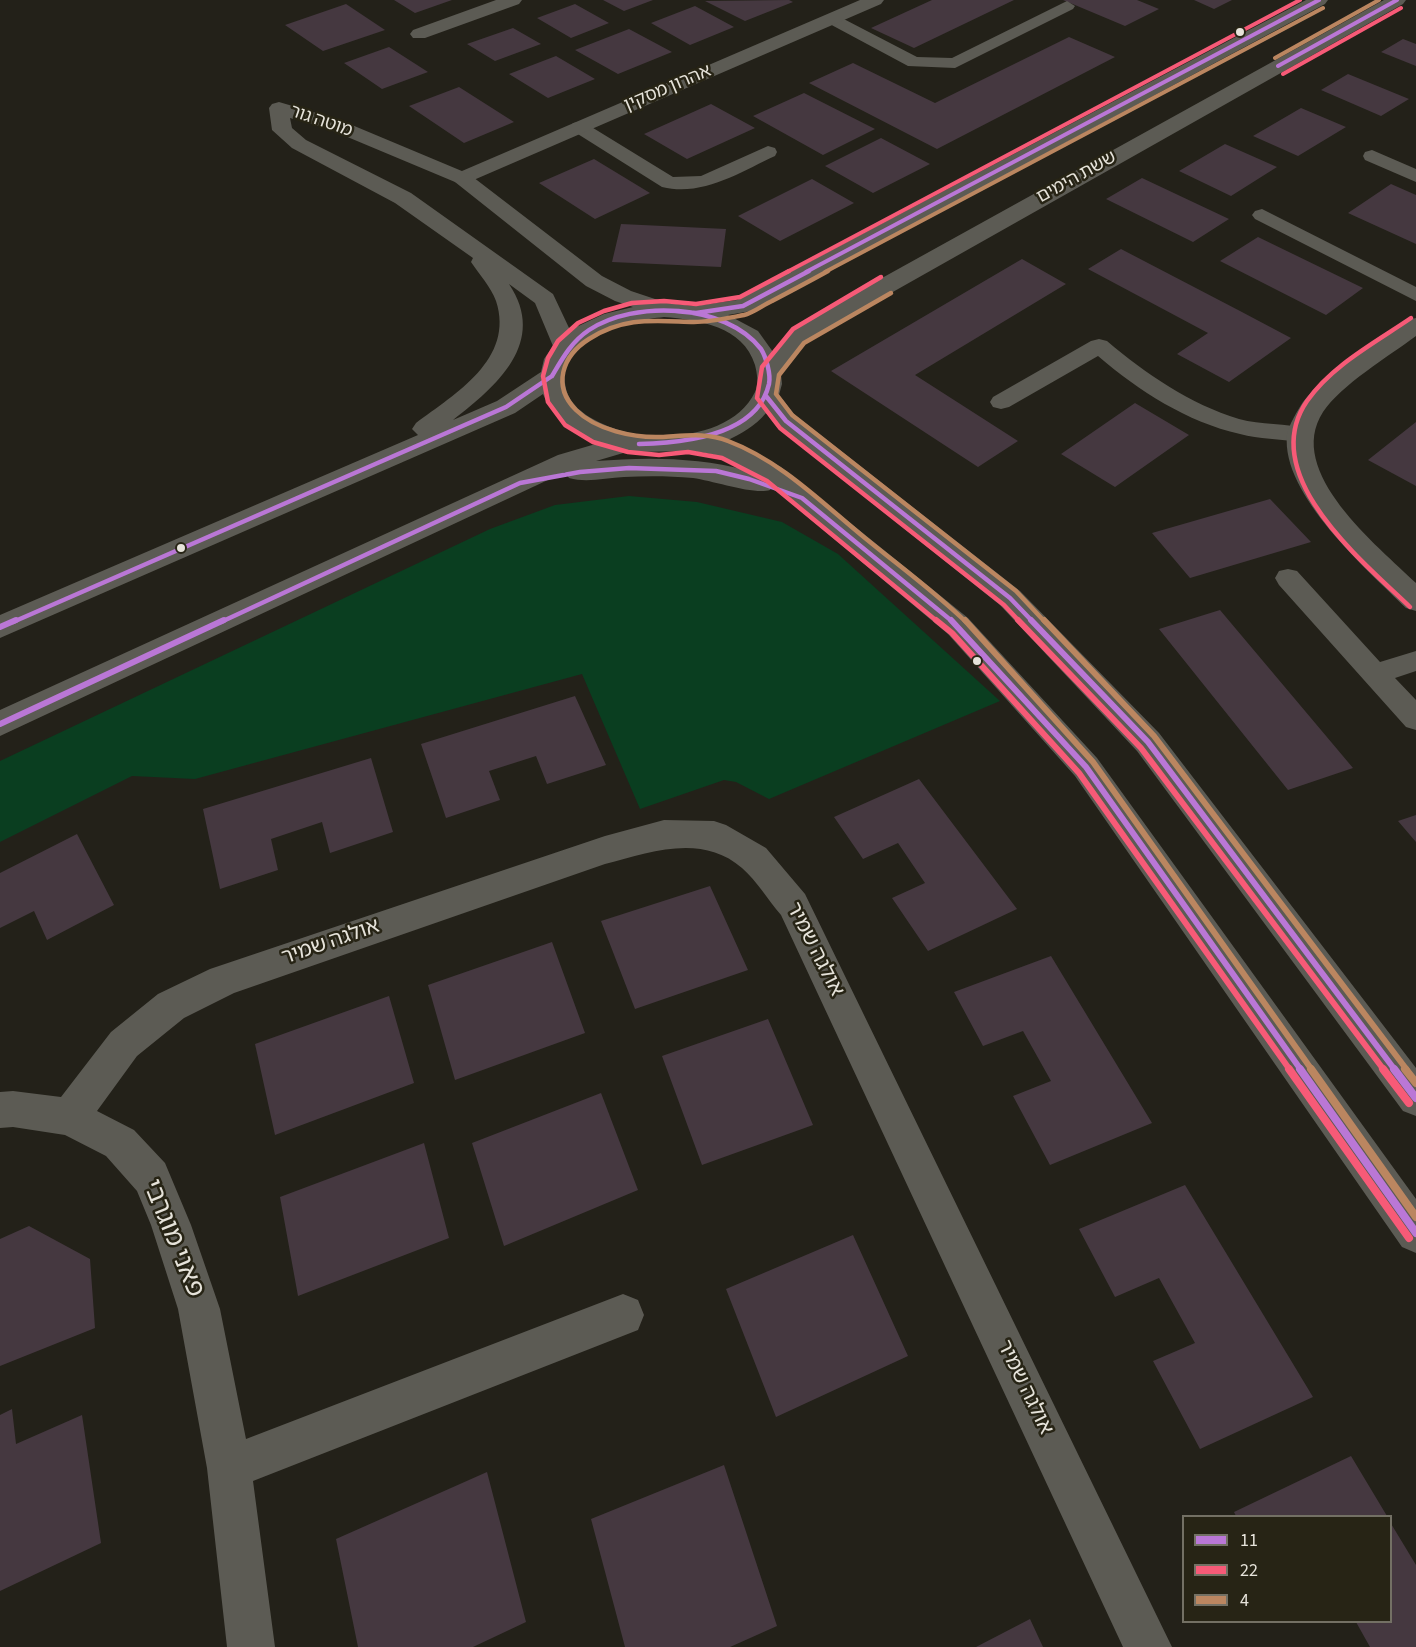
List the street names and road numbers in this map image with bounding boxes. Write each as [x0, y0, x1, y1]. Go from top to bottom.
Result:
street label: אהרון מסקין [621, 61, 715, 117]
street label: מוטה גור [287, 101, 355, 143]
street label: ששת הימים [1033, 147, 1121, 209]
street label: אולגה שמיר [780, 899, 848, 1001]
street label: אולגה שמיר [279, 915, 383, 971]
street label: פאני מוגרבי [134, 1176, 210, 1302]
street label: אולגה שמיר [990, 1337, 1058, 1439]

